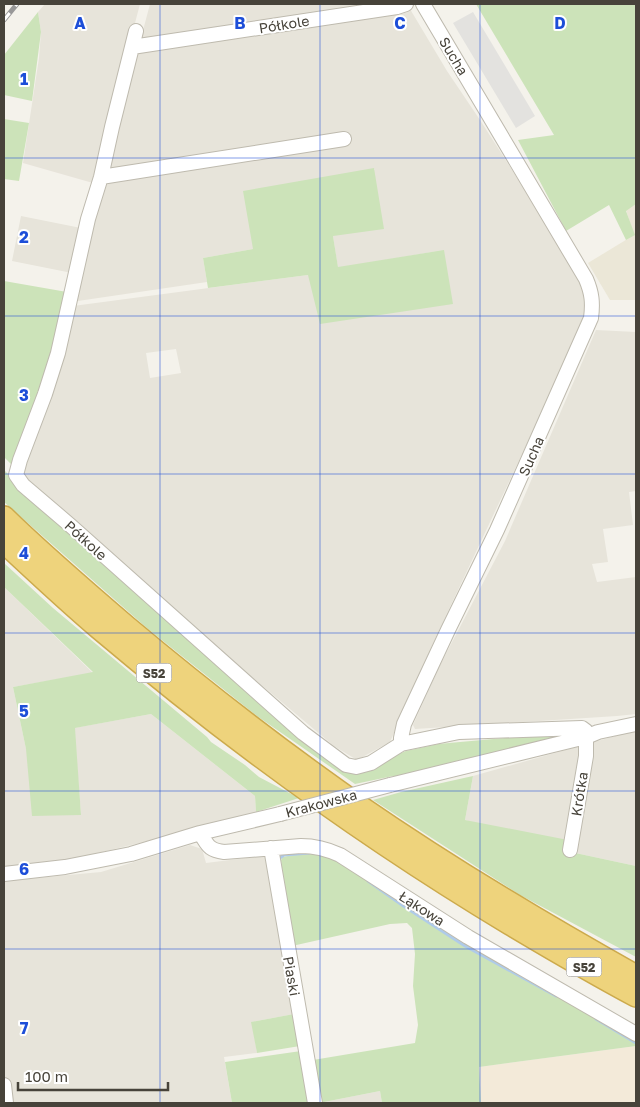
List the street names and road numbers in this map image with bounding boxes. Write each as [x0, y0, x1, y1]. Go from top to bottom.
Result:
street label: Półkole [258, 12, 310, 36]
street label: Sucha [436, 34, 472, 78]
street label: Sucha [515, 434, 547, 478]
street label: Półkole [61, 517, 111, 563]
road number: S52 [136, 664, 172, 682]
street label: Krótka [567, 771, 591, 817]
street label: Krakowska [283, 785, 359, 821]
street label: Łąkowa [396, 887, 448, 929]
street label: Piaski [280, 955, 304, 997]
road number: S52 [566, 958, 602, 976]

